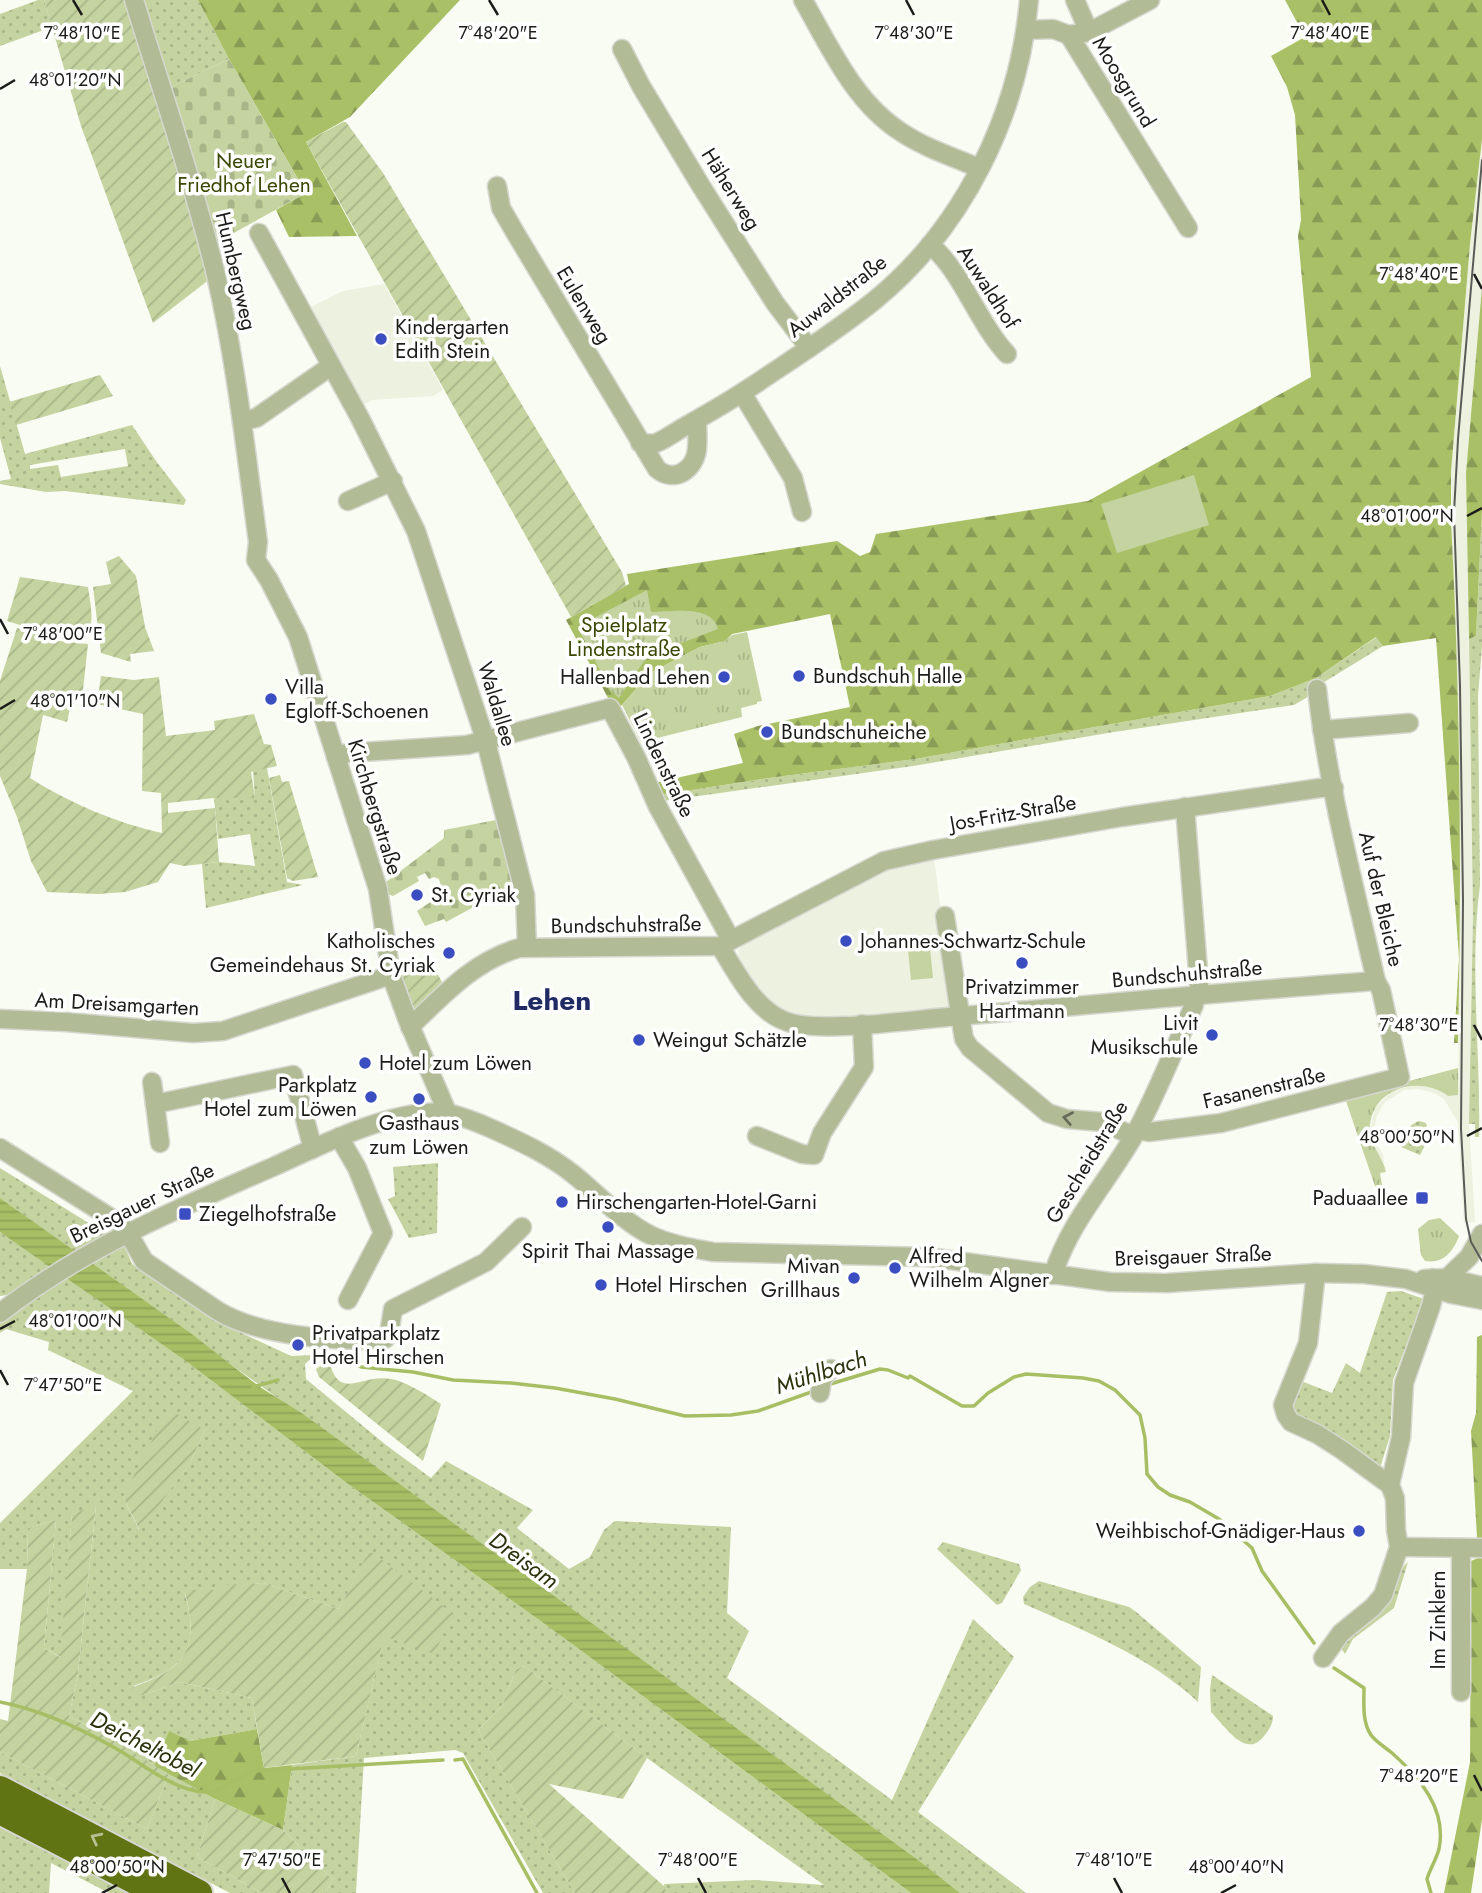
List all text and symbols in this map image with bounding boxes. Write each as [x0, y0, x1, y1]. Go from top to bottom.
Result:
text: 7°48'10"E [43, 20, 121, 46]
text: 7°48'20"E [458, 20, 538, 46]
text: 7°48'30"E [875, 20, 953, 46]
text: 7°48'40"E [1290, 20, 1370, 46]
street label: Moosgrund [1085, 31, 1163, 133]
text: 48°01'20"N [29, 67, 121, 93]
street label: Häherweg [694, 142, 768, 236]
park label: Neuer Friedhof Lehen [177, 146, 311, 200]
street label: Humbergweg [208, 209, 264, 333]
street label: Auwaldhof [950, 239, 1027, 335]
street label: Auwaldstraße [781, 247, 893, 344]
street label: Eulenweg [549, 260, 619, 350]
text: 7°48'40"E [1379, 261, 1459, 287]
place label: Kindergarten Edith Stein [395, 312, 509, 366]
marker: Kindergarten Edith Stein [373, 331, 389, 347]
text: 48°01'00"N [1360, 503, 1454, 529]
park label: Spielplatz Lindenstraße [567, 610, 681, 664]
text: 7°48'00"E [23, 621, 103, 647]
street label: Waldallee [470, 658, 524, 750]
place label: Bundschuh Halle [813, 661, 962, 691]
place label: Hallenbad Lehen [560, 662, 710, 692]
marker: Bundschuh Halle [791, 668, 807, 684]
marker: Hallenbad Lehen [716, 669, 732, 685]
place label: Villa Egloff-Schoenen [285, 672, 429, 726]
text: 48°01'10"N [30, 688, 120, 714]
marker: Villa Egloff-Schoenen [263, 691, 279, 707]
street label: Lindenstraße [626, 708, 702, 823]
place label: Bundschuheiche [781, 717, 927, 747]
marker: Bundschuheiche [759, 724, 775, 740]
street label: Kirchbergstraße [340, 735, 410, 879]
street label: Jos-Fritz-Straße [945, 787, 1079, 839]
street label: Auf der Bleiche [1351, 829, 1411, 970]
place label: St. Cyriak [431, 880, 517, 910]
marker: St. Cyriak [409, 887, 425, 903]
street label: Bundschuhstraße [550, 909, 702, 941]
place label: Katholisches Gemeindehaus St. Cyriak [210, 926, 436, 980]
place label: Johannes-Schwartz-Schule [857, 926, 1086, 956]
marker: Johannes-Schwartz-Schule [838, 933, 854, 949]
marker: Katholisches Gemeindehaus St. Cyriak [441, 945, 457, 961]
street label: Bundschuhstraße [1111, 952, 1264, 996]
marker: Privatzimmer Hartmann [1014, 955, 1030, 971]
place label: Privatzimmer Hartmann [965, 972, 1080, 1026]
district label: Lehen [513, 980, 591, 1021]
street label: Am Dreisamgarten [34, 985, 200, 1023]
place label: Livit Musikschule [1091, 1008, 1198, 1062]
text: 7°48'30"E [1380, 1012, 1458, 1038]
place label: Weingut Schätzle [653, 1025, 807, 1055]
marker: Livit Musikschule [1204, 1027, 1220, 1043]
marker: Weingut Schätzle [631, 1032, 647, 1048]
place label: Hotel zum Löwen [379, 1048, 532, 1078]
marker: Hotel zum Löwen [357, 1055, 373, 1071]
street label: Fasanenstraße [1200, 1059, 1328, 1117]
place label: Parkplatz Hotel zum Löwen [204, 1070, 357, 1124]
marker: Parkplatz Hotel zum Löwen [363, 1089, 379, 1105]
marker: Gasthaus zum Löwen [411, 1091, 427, 1107]
street label: Gescheidstraße [1039, 1095, 1136, 1229]
place label: Gasthaus zum Löwen [369, 1108, 469, 1162]
one-way arrow [1062, 1111, 1074, 1126]
text: 48°00'50"N [1359, 1124, 1455, 1150]
street label: Breisgauer Straße [65, 1155, 219, 1251]
place label: Paduaallee [1313, 1183, 1408, 1213]
place label: Hirschengarten-Hotel-Garni [576, 1187, 817, 1217]
marker: Paduaallee [1414, 1190, 1430, 1206]
marker: Hirschengarten-Hotel-Garni [554, 1194, 570, 1210]
place label: Ziegelhofstraße [199, 1199, 337, 1229]
marker: Ziegelhofstraße [177, 1206, 193, 1222]
marker: Spirit Thai Massage [600, 1219, 616, 1235]
place label: Spirit Thai Massage [522, 1236, 694, 1266]
street label: Breisgauer Straße [1114, 1238, 1272, 1274]
place label: Alfred Wilhelm Algner [909, 1241, 1050, 1295]
place label: Mivan Grillhaus [761, 1251, 840, 1305]
marker: Alfred Wilhelm Algner [887, 1260, 903, 1276]
place label: Hotel Hirschen [615, 1270, 748, 1300]
marker: Mivan Grillhaus [846, 1270, 862, 1286]
marker: Hotel Hirschen [593, 1277, 609, 1293]
text: 48°01'00"N [28, 1308, 122, 1334]
place label: Privatparkplatz Hotel Hirschen [312, 1318, 445, 1372]
marker: Privatparkplatz Hotel Hirschen [290, 1337, 306, 1353]
water label: Mühlbach [771, 1341, 871, 1403]
text: 7°47'50"E [24, 1372, 102, 1398]
place label: Weihbischof-Gnädiger-Haus [1096, 1516, 1345, 1546]
water label: Dreisam [482, 1523, 566, 1597]
marker: Weihbischof-Gnädiger-Haus [1351, 1523, 1367, 1539]
street label: Im Zinklern [1423, 1571, 1453, 1669]
water label: Deicheltobel [85, 1702, 206, 1786]
text: 7°48'20"E [1379, 1763, 1459, 1789]
one-way arrow [91, 1832, 103, 1846]
text: 7°47'50"E [243, 1847, 321, 1873]
text: 7°48'00"E [658, 1847, 738, 1873]
text: 7°48'10"E [1075, 1847, 1153, 1873]
text: 48°00'50"N [69, 1854, 165, 1880]
text: 48°00'40"N [1188, 1854, 1284, 1880]

